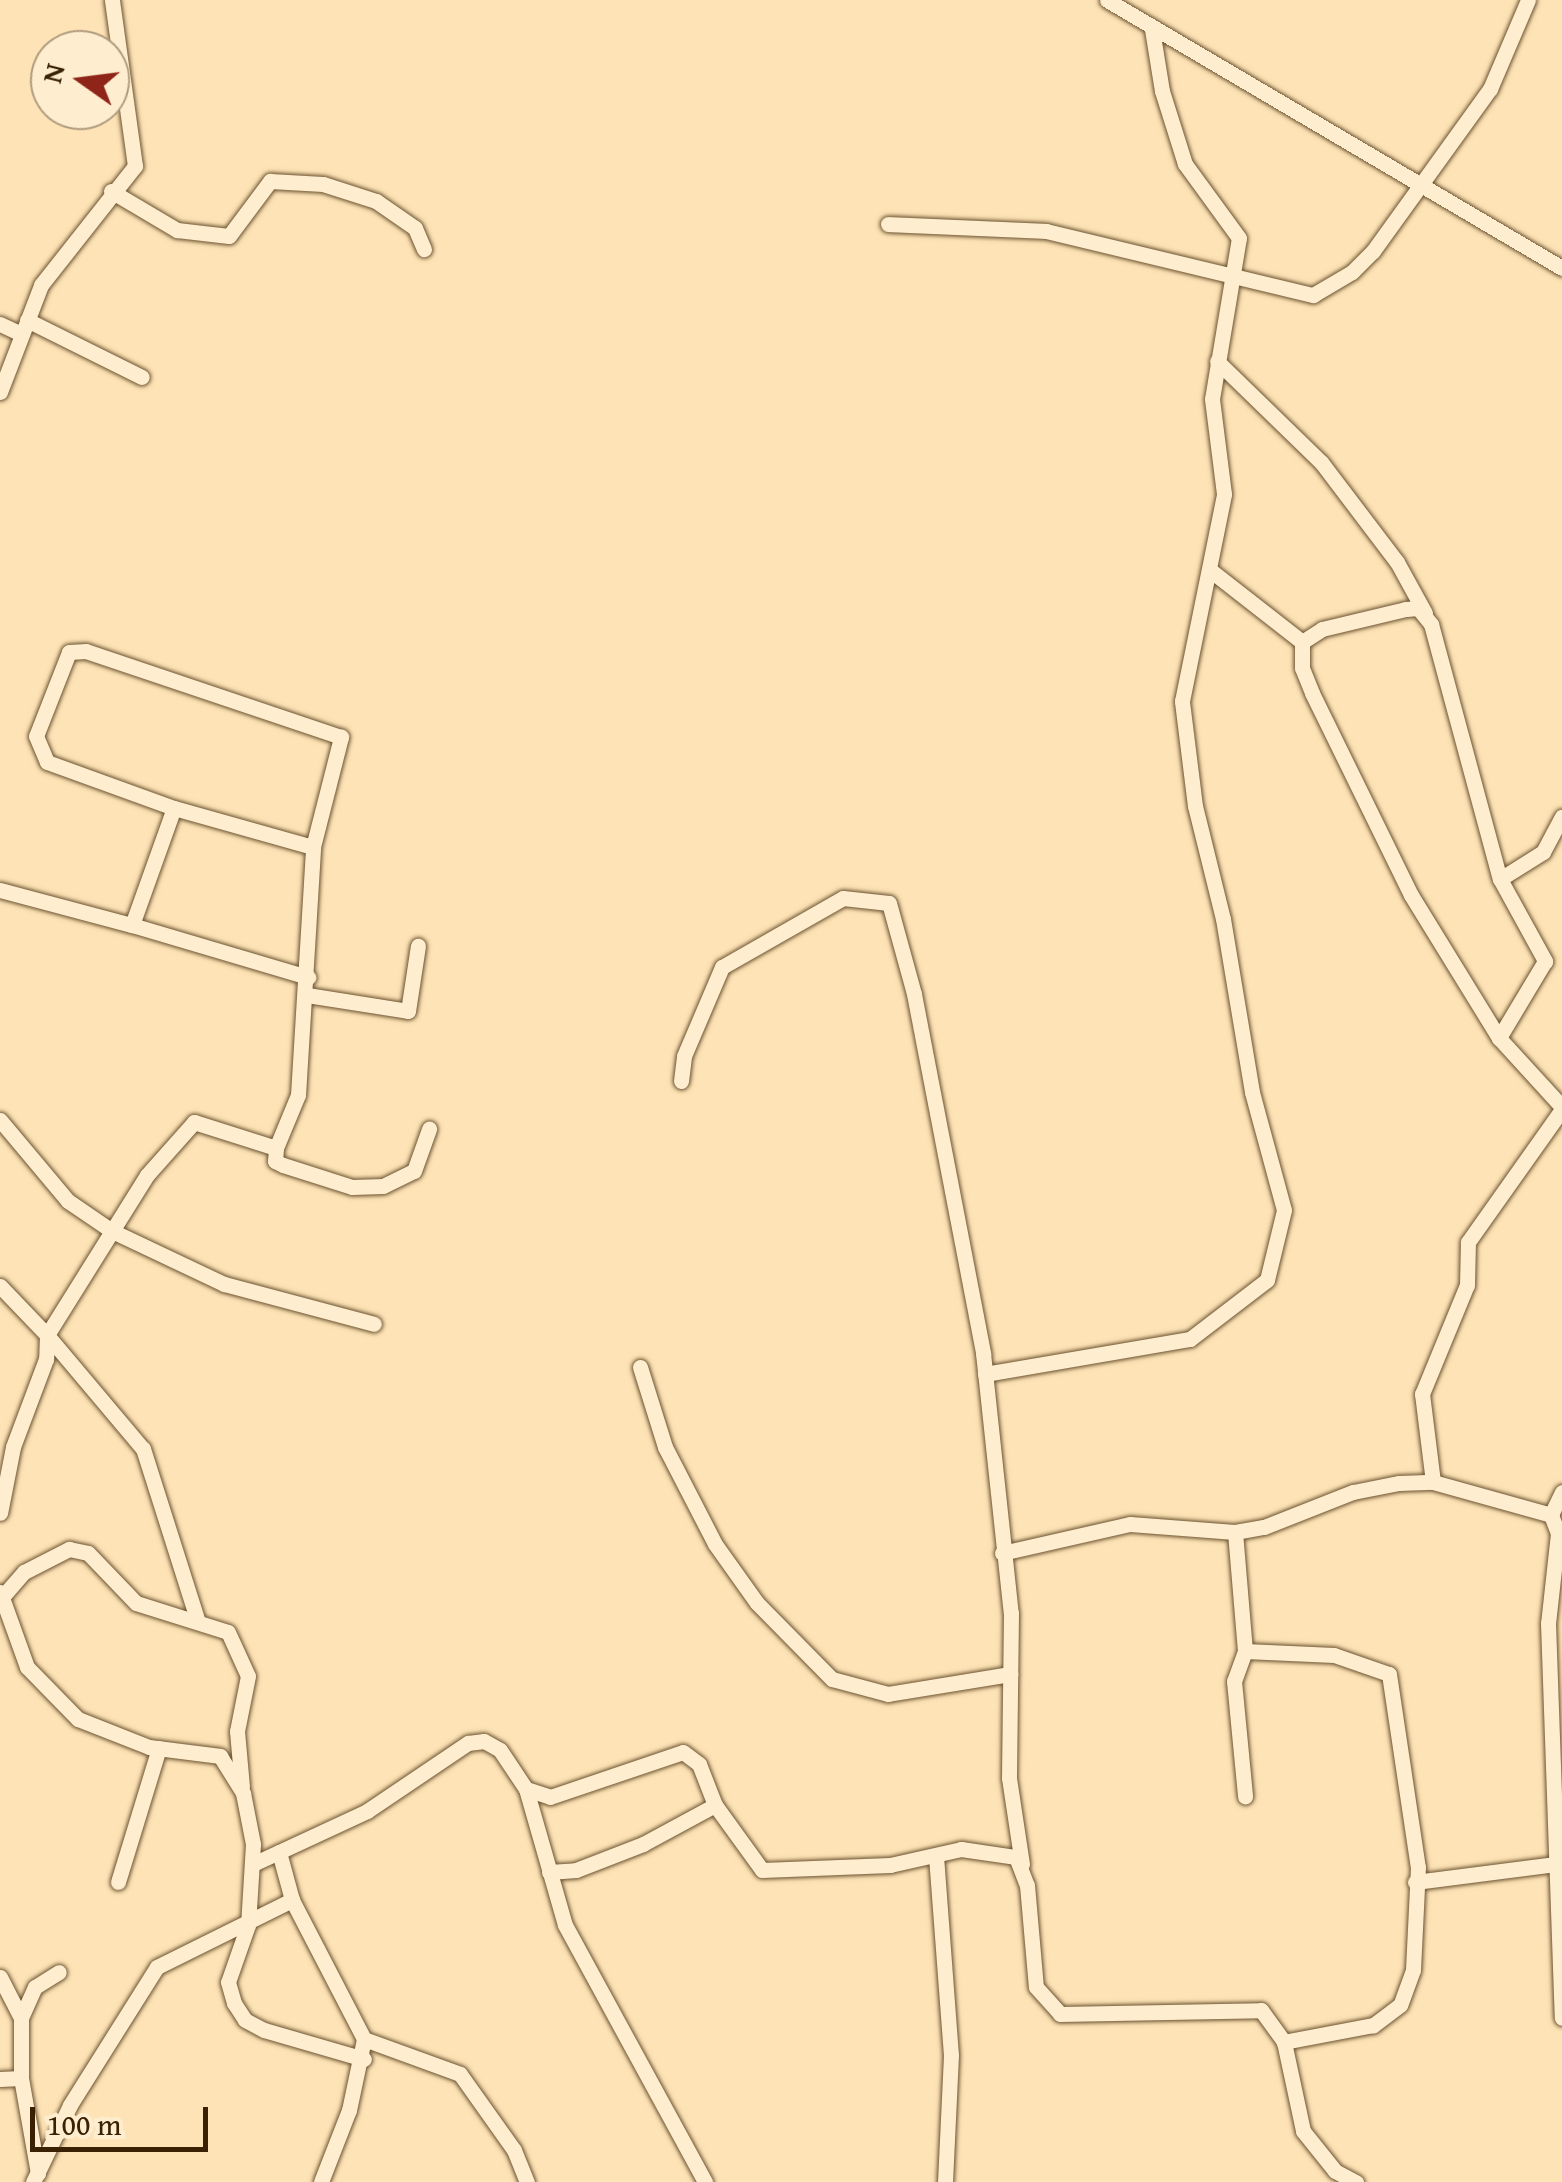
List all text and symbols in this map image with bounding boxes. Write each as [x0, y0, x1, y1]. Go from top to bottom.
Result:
north arrow [30, 30, 130, 130]
text: N [30, 59, 75, 87]
scale bar [35, 2087, 212, 2149]
text: 100 m [47, 2102, 121, 2146]

